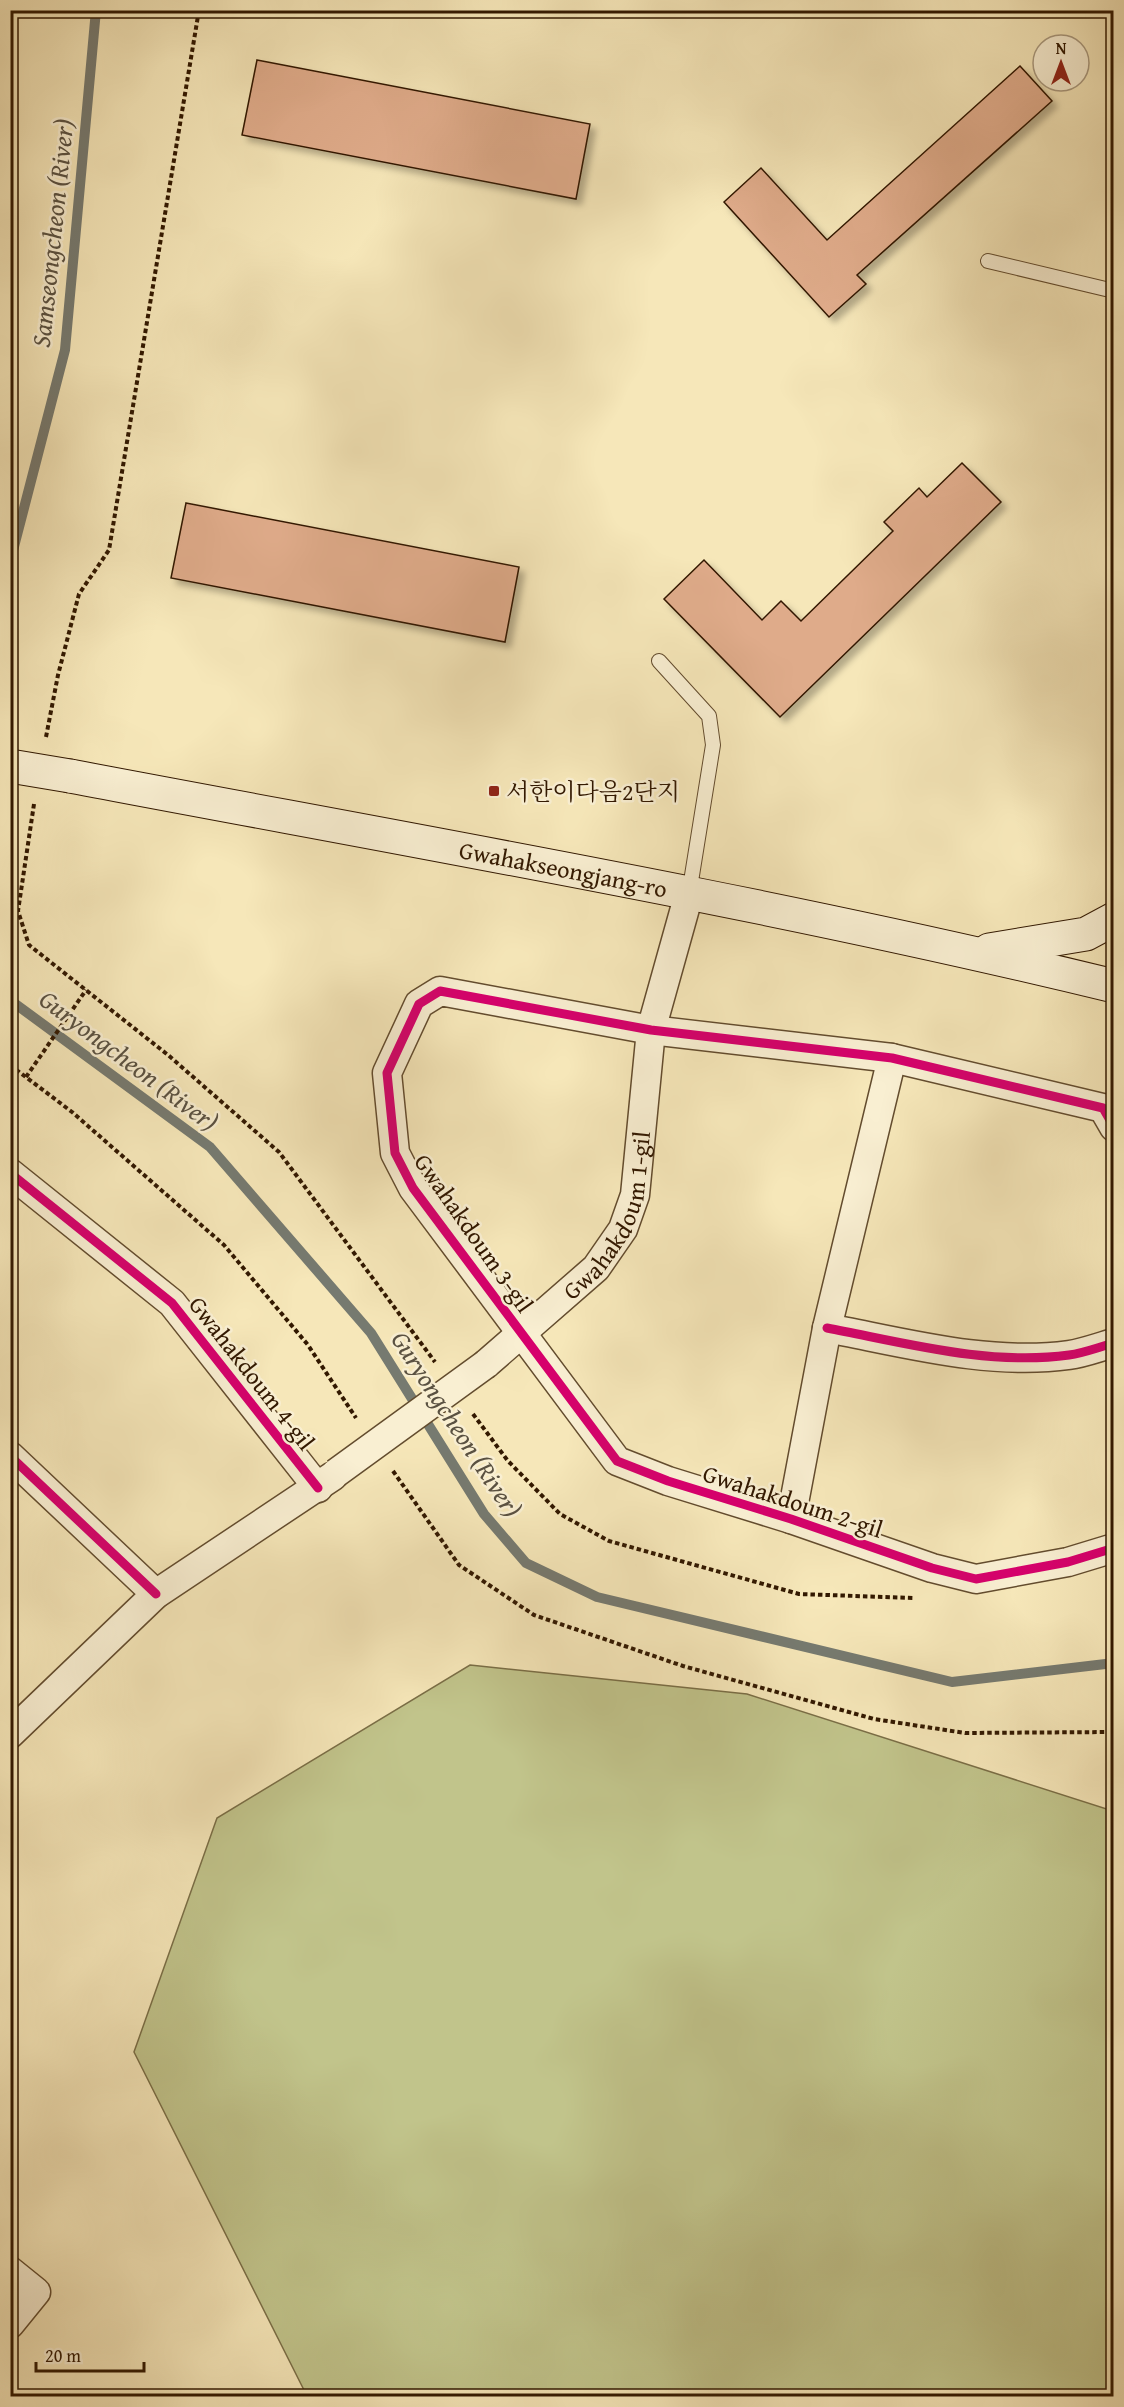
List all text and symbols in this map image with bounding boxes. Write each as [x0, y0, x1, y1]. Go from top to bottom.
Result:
north arrow [1031, 33, 1091, 93]
text: N [1056, 36, 1067, 60]
water label: Samseongcheon (River) [21, 117, 83, 349]
place label: 서한이다음2단지 [506, 774, 680, 809]
marker: 서한이다음2단지 [487, 784, 501, 798]
street label: Gwahakseongjang-ro [457, 832, 670, 906]
water label: Guryongcheon (River) [31, 980, 227, 1140]
street label: Gwahakdoum 1-gil [555, 1129, 659, 1307]
street label: Gwahakdoum 3-gil [406, 1146, 542, 1320]
street label: Gwahakdoum 4-gil [181, 1288, 324, 1458]
water label: Guryongcheon (River) [382, 1323, 532, 1525]
street label: Gwahakdoum 2-gil [699, 1455, 888, 1547]
scale bar [36, 2335, 144, 2373]
text: 20 m [45, 2342, 81, 2369]

